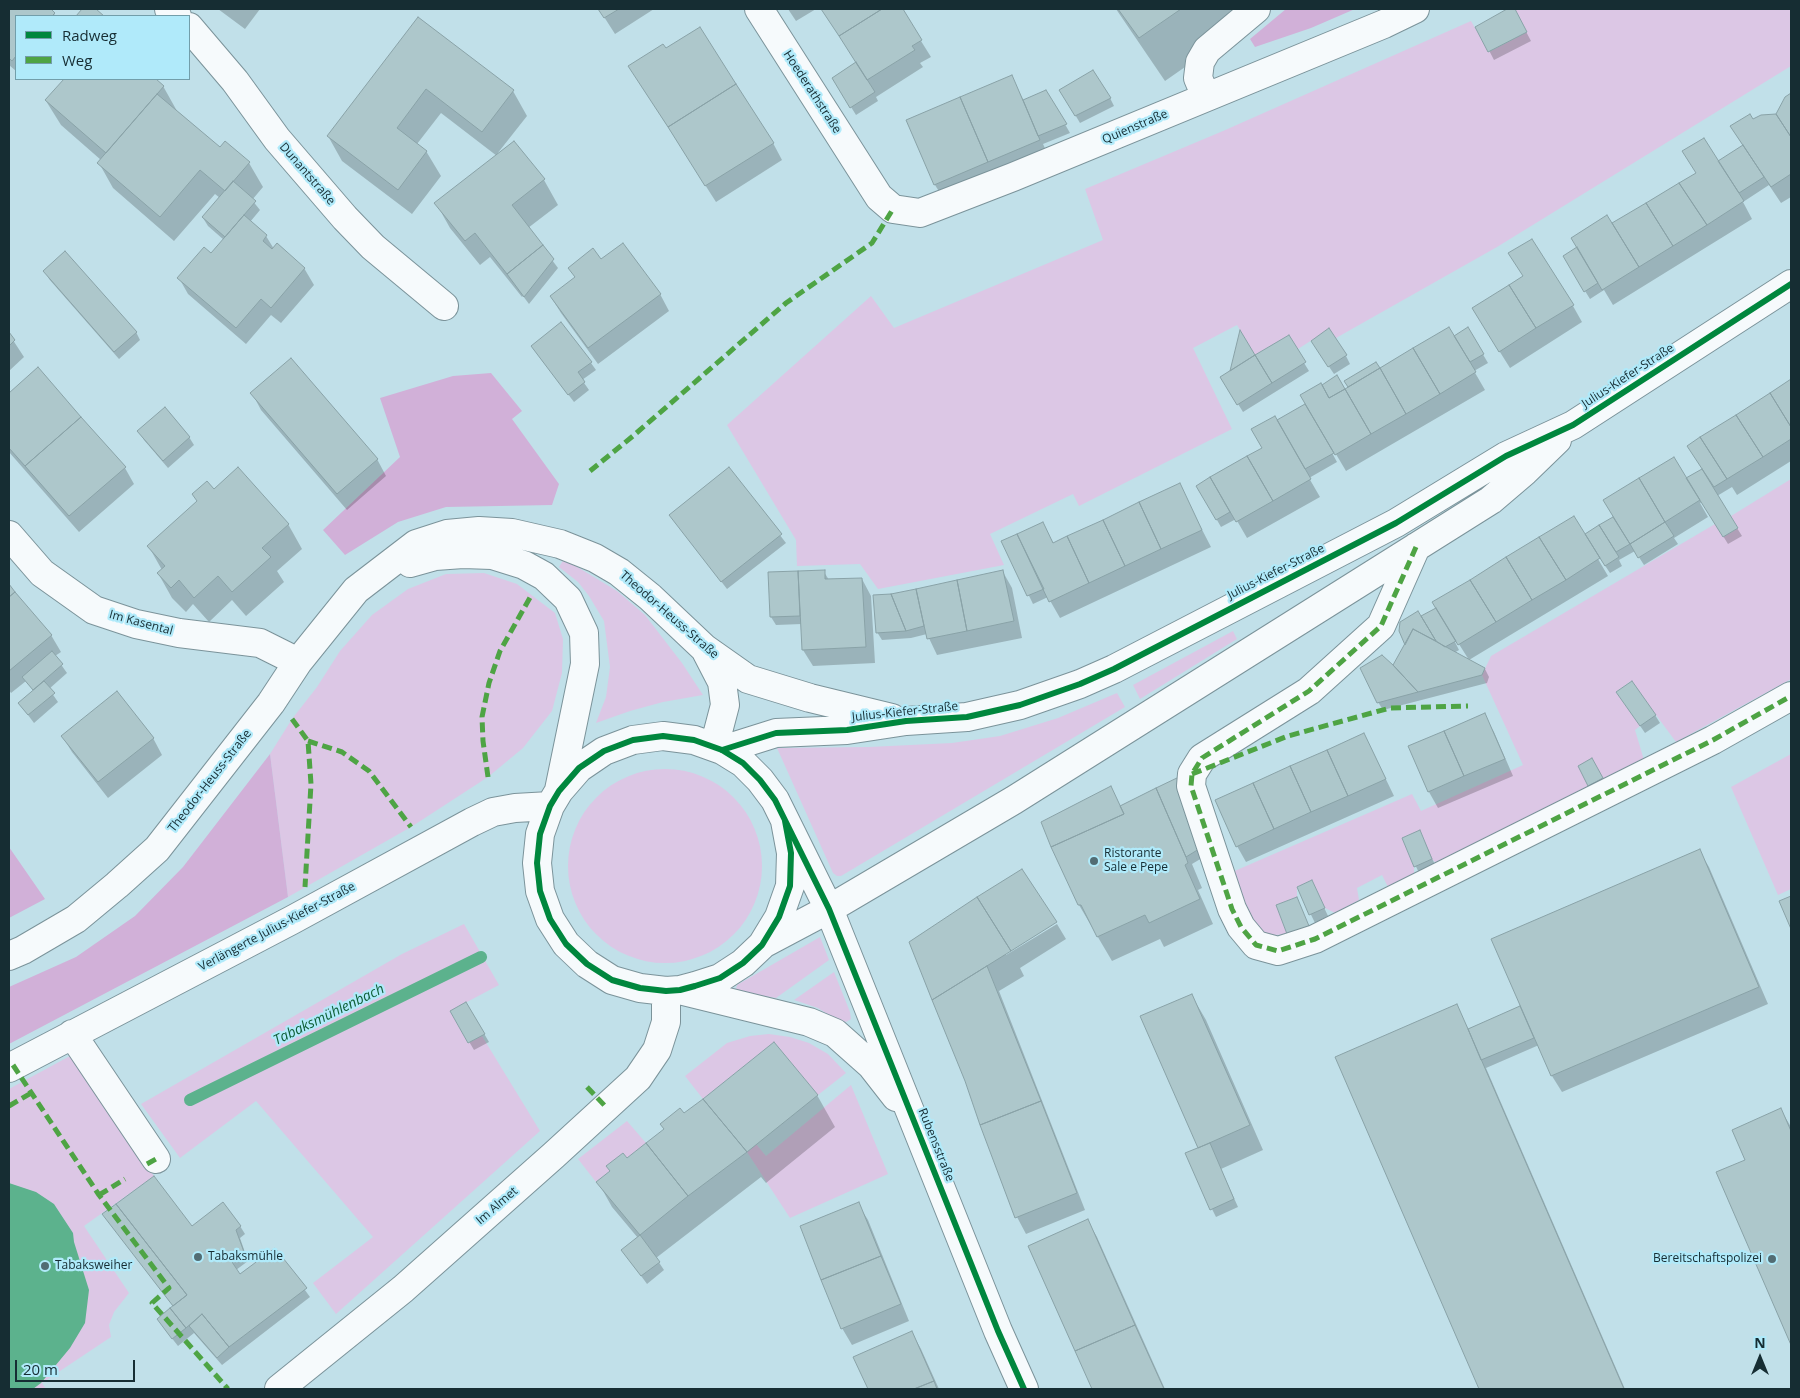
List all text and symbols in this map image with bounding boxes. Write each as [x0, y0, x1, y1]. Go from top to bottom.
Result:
legend [15, 15, 190, 80]
text: Radweg [62, 25, 117, 45]
street label: Hoederathstraße [780, 48, 844, 136]
text: Weg [62, 50, 92, 70]
street label: Quienstraße [1100, 107, 1170, 147]
street label: Dunantstraße [276, 140, 338, 208]
street label: Julius-Kiefer-Straße [1579, 341, 1677, 411]
street label: Julius-Kiefer-Straße [1225, 541, 1327, 603]
street label: Theodor-Heuss-Straße [617, 568, 721, 662]
street label: Im Kasental [108, 608, 174, 638]
street label: Julius-Kiefer-Straße [851, 699, 959, 725]
street label: Theodor-Heuss-Straße [165, 727, 255, 835]
place label: Ristorante Sale e Pepe [1104, 847, 1168, 875]
marker: Ristorante Sale e Pepe [1088, 855, 1100, 867]
street label: Verlängerte Julius-Kiefer-Straße [196, 880, 358, 974]
water label: Tabaksmühlenbach [271, 981, 387, 1049]
street label: Rubensstraße [915, 1106, 957, 1184]
street label: Im Almet [473, 1184, 521, 1228]
place label: Tabaksmühle [208, 1250, 283, 1264]
marker: Tabaksmühle [192, 1251, 204, 1263]
place label: Bereitschaftspolizei [1653, 1252, 1762, 1266]
marker: Bereitschaftspolizei [1766, 1253, 1778, 1265]
place label: Tabaksweiher [55, 1259, 132, 1273]
marker: Tabaksweiher [39, 1260, 51, 1272]
north arrow [1735, 1333, 1785, 1383]
text: N [1754, 1333, 1766, 1352]
scale bar [18, 1350, 138, 1382]
text: 20 m [23, 1359, 58, 1379]

